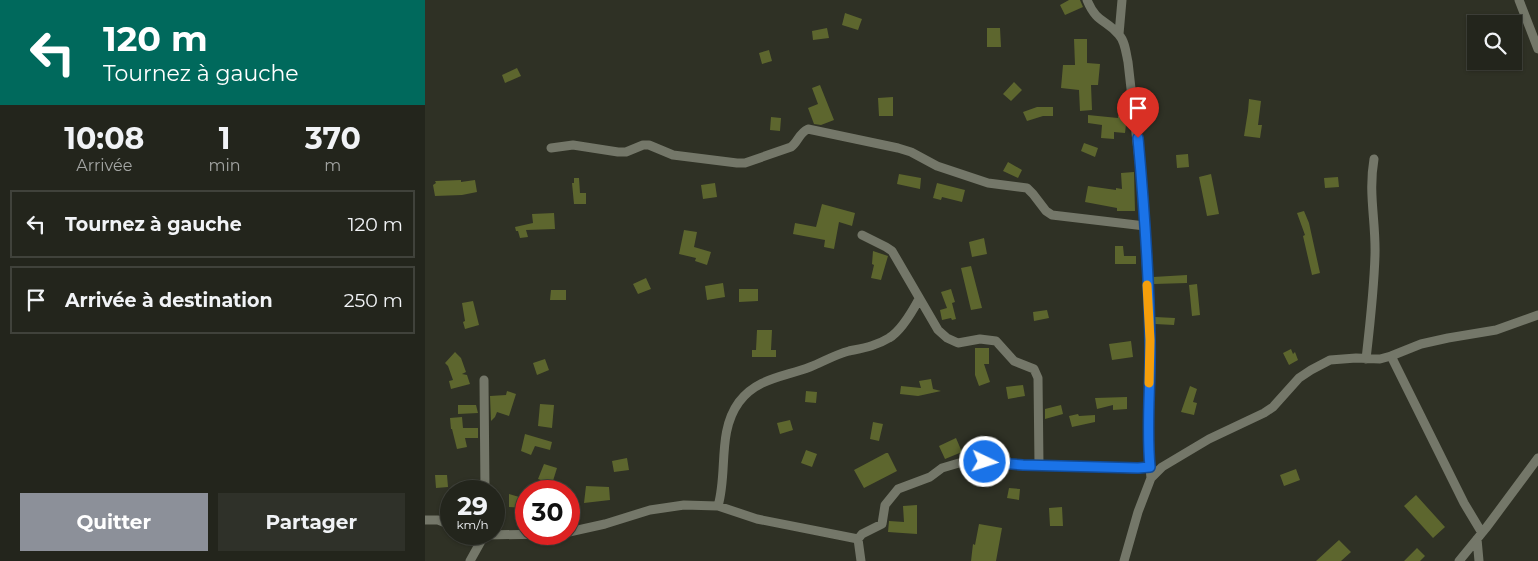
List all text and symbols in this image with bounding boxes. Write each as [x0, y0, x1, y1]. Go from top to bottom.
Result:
map controls [1467, 15, 1522, 70]
button: search [1467, 15, 1522, 70]
text: 120 m [103, 17, 208, 60]
icon: left [20, 20, 85, 85]
text: Tournez à gauche [103, 60, 299, 87]
pin [1117, 87, 1159, 138]
icon: arrive [1124, 94, 1152, 122]
text: 10:08 [64, 120, 144, 157]
text: 1 [219, 120, 231, 157]
text: 370 [305, 120, 361, 157]
text: Arrivée [76, 156, 132, 175]
text: min [209, 156, 241, 175]
text: m [324, 156, 341, 175]
icon: left [22, 210, 50, 238]
text: Tournez à gauche [65, 213, 242, 236]
text: 120 m [348, 213, 403, 236]
icon: arrive [22, 286, 50, 314]
text: Arrivée à destination [65, 289, 273, 312]
text: 250 m [344, 289, 403, 312]
position arrow [958, 435, 1010, 487]
speed limit sign: 30 [515, 480, 580, 545]
text: 29 [457, 491, 488, 521]
button: Quitter [20, 493, 208, 551]
button: Partager [218, 493, 405, 551]
text: km/h [456, 517, 489, 532]

